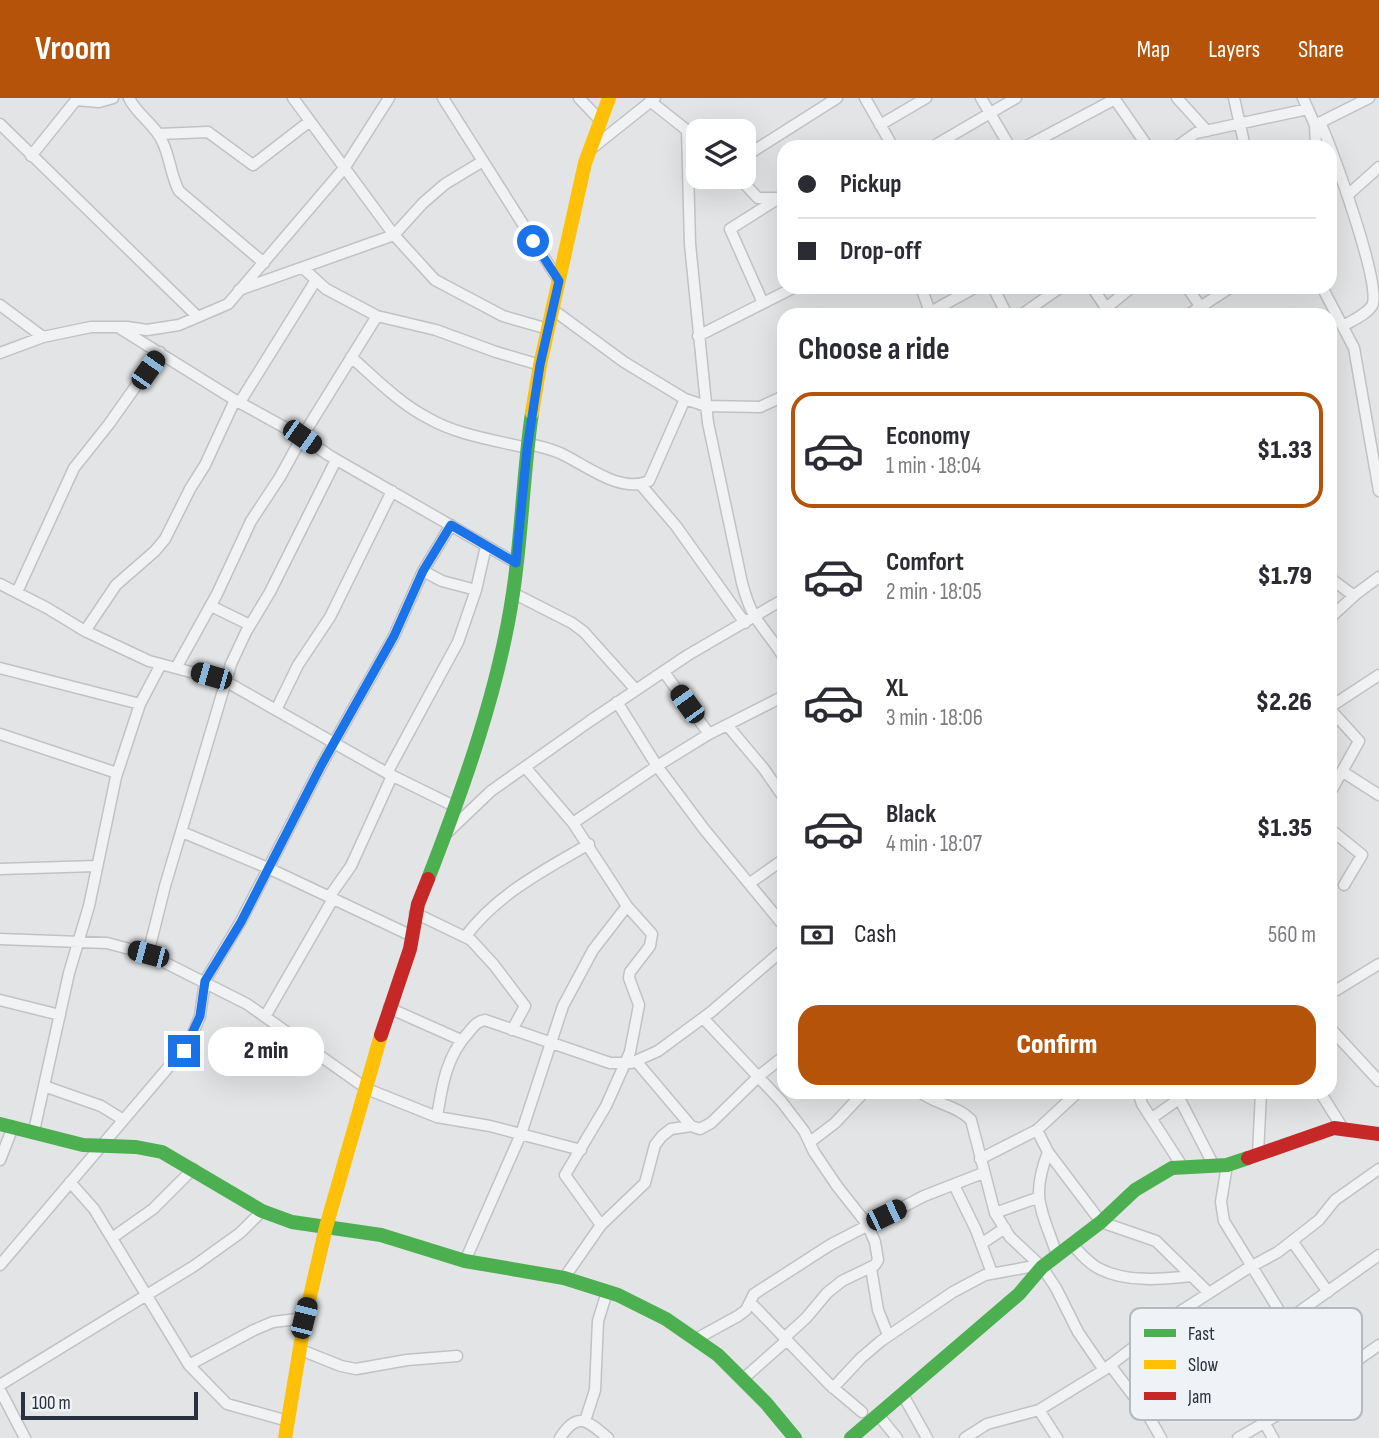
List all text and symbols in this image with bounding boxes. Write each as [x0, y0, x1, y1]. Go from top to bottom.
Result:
text: Vroom [35, 29, 111, 69]
text: Map [1137, 35, 1170, 64]
text: Layers [1208, 35, 1260, 64]
text: Share [1298, 35, 1344, 64]
map controls [686, 119, 756, 189]
button: layers [686, 119, 756, 189]
text: Pickup [840, 169, 902, 200]
route start [517, 225, 549, 257]
text: Drop-off [840, 236, 921, 267]
text: Choose a ride [798, 330, 950, 369]
car [128, 347, 169, 393]
car [279, 416, 326, 458]
icon: car [802, 419, 865, 482]
text: Economy [886, 421, 970, 452]
text: $1.33 [1257, 435, 1312, 466]
text: 1 min · 18:04 [886, 452, 981, 480]
icon: car [802, 545, 865, 608]
text: Comfort [886, 547, 964, 578]
text: $1.79 [1258, 561, 1312, 592]
text: 2 min · 18:05 [886, 578, 982, 606]
car [188, 660, 235, 692]
icon: car [802, 671, 865, 734]
text: XL [886, 673, 908, 704]
car [667, 681, 708, 727]
text: $2.26 [1256, 687, 1312, 718]
text: 3 min · 18:06 [886, 704, 983, 732]
icon: car [802, 797, 865, 860]
text: Black [886, 799, 936, 830]
text: $1.35 [1257, 813, 1312, 844]
text: 4 min · 18:07 [886, 830, 982, 858]
icon: cash [798, 916, 836, 954]
text: Cash [854, 919, 897, 950]
text: 560 m [1268, 921, 1316, 949]
car [125, 938, 172, 970]
button: Confirm [798, 1005, 1316, 1085]
callout: 2 min [208, 1026, 324, 1076]
route end [168, 1035, 200, 1067]
text: 2 min [244, 1037, 288, 1065]
car [863, 1196, 910, 1234]
car [289, 1295, 320, 1341]
legend [1130, 1308, 1362, 1420]
text: Fast [1188, 1323, 1215, 1346]
text: Slow [1188, 1354, 1218, 1377]
text: Jam [1187, 1386, 1211, 1409]
scale bar [21, 1389, 198, 1421]
text: 100 m [32, 1392, 71, 1415]

